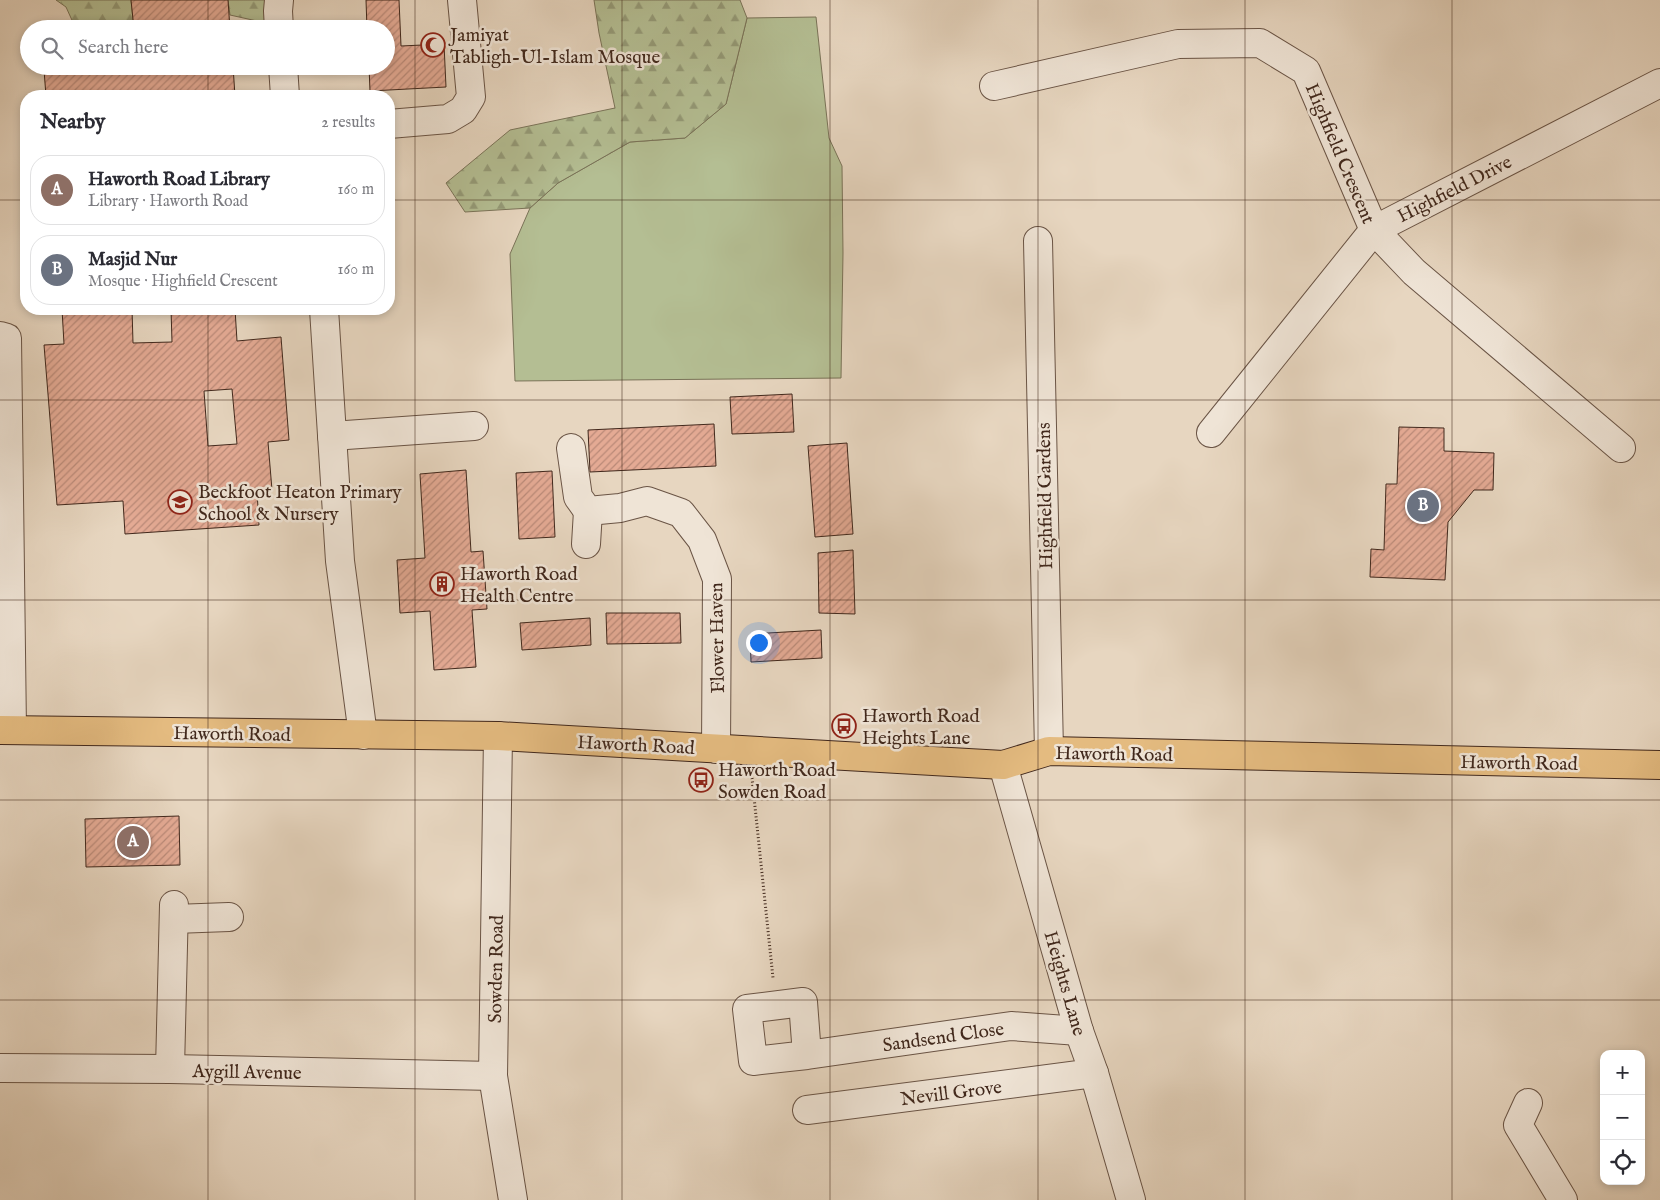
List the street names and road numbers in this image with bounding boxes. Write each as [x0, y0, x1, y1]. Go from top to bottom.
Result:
street label: Highfield Crescent [1299, 80, 1380, 228]
street label: Highfield Drive [1394, 151, 1516, 229]
street label: Highfield Gardens [1033, 422, 1059, 570]
street label: Flower Haven [705, 582, 731, 694]
street label: Haworth Road [173, 722, 292, 748]
street label: Haworth Road [577, 731, 696, 761]
street label: Haworth Road [1055, 742, 1174, 768]
street label: Haworth Road [1460, 751, 1579, 777]
street label: Sowden Road [484, 914, 510, 1023]
street label: Heights Lane [1038, 928, 1091, 1039]
street label: Sandsend Close [881, 1018, 1006, 1058]
street label: Aygill Avenue [191, 1060, 302, 1086]
street label: Nevill Grove [899, 1076, 1004, 1112]

